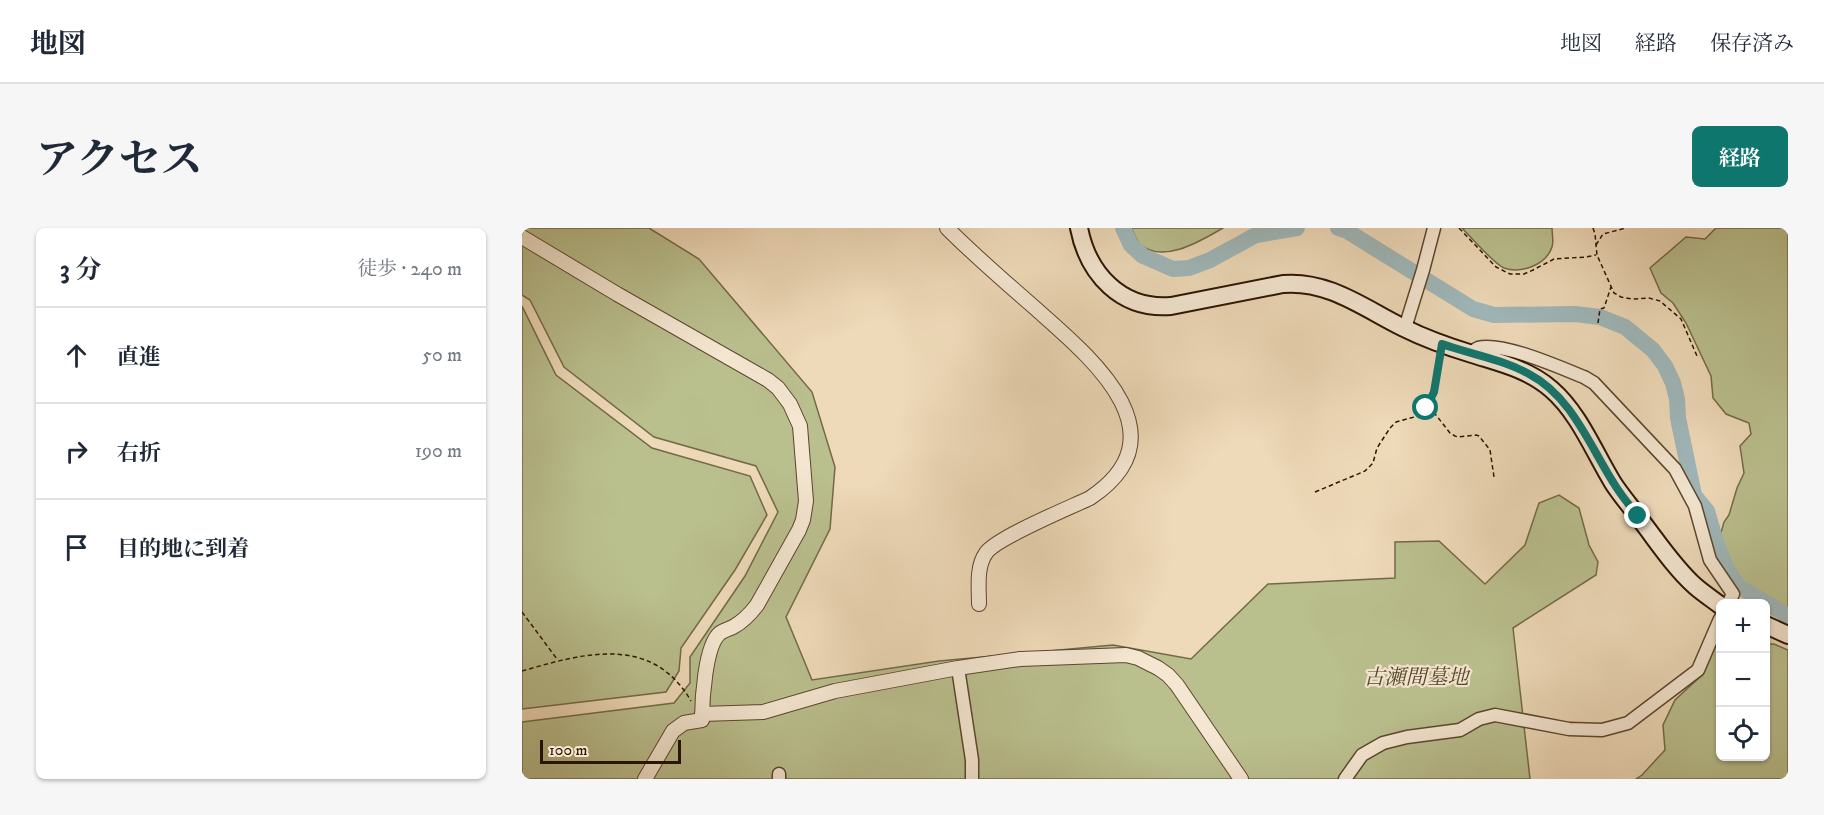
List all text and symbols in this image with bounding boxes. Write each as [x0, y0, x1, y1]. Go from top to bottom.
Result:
text: 地図 [30, 27, 86, 62]
text: 地図 [1560, 31, 1602, 57]
text: 経路 [1635, 31, 1677, 57]
text: 保存済み [1710, 31, 1794, 57]
button: 経路 [1692, 126, 1788, 187]
text: アクセス [36, 135, 203, 187]
text: 3 分 [60, 254, 101, 287]
text: 徒歩 · 240 m [357, 257, 462, 282]
icon: ahead [60, 339, 93, 372]
text: 50 m [422, 343, 462, 368]
text: 直進 [117, 344, 161, 371]
route start [1412, 394, 1438, 420]
icon: right [60, 435, 93, 468]
text: 190 m [415, 439, 462, 464]
text: 右折 [117, 440, 161, 467]
route end [1624, 502, 1650, 528]
icon: arrive [60, 531, 93, 564]
text: 目的地に到着 [117, 536, 249, 563]
map controls [1716, 599, 1770, 761]
button: + [1716, 599, 1770, 653]
button: − [1716, 653, 1770, 707]
park label: 古瀬間墓地 [1364, 665, 1470, 691]
button: locate [1716, 707, 1770, 761]
scale bar [540, 737, 681, 764]
text: 100 m [549, 740, 588, 760]

